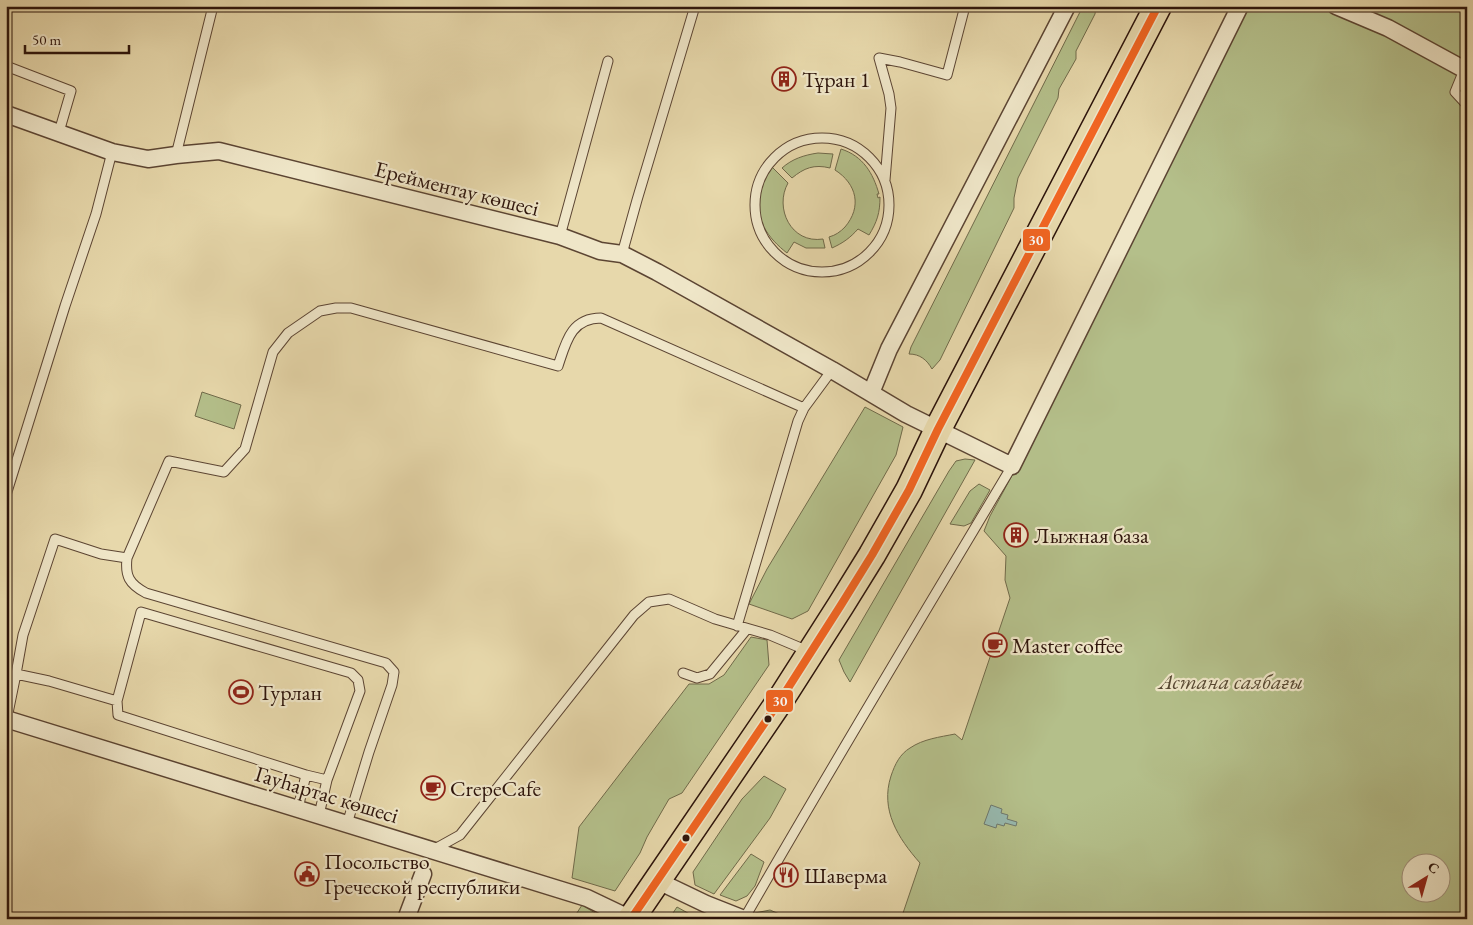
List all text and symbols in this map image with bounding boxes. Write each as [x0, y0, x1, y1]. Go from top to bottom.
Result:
scale bar [25, 22, 129, 54]
text: 50 m [32, 30, 61, 49]
place label: Тұран 1 [802, 65, 870, 94]
building icon: Тұран 1 [771, 66, 797, 92]
street label: Ерейментау көшесі [372, 154, 542, 223]
line badge: 30 [1022, 228, 1051, 252]
text: 30 [1029, 231, 1044, 249]
place label: Лыжная база [1034, 521, 1149, 550]
building icon: Лыжная база [1003, 522, 1029, 548]
place label: Master coffee [1012, 631, 1123, 660]
cafe icon: Master coffee [982, 632, 1008, 658]
park label: Астана саябағы [1157, 667, 1303, 696]
place label: Турлан [258, 678, 322, 707]
sports icon: Турлан [228, 679, 254, 705]
line badge: 30 [765, 689, 794, 713]
text: 30 [773, 692, 788, 710]
unlabelled marker [763, 714, 773, 724]
street label: Гауhартас көшесі [251, 759, 402, 830]
place label: CrepeCafe [450, 774, 541, 803]
cafe icon: CrepeCafe [420, 775, 446, 801]
unlabelled marker [681, 833, 691, 843]
place label: Посольство Греческой республики [324, 847, 521, 901]
north arrow [1400, 852, 1450, 902]
text: С [1424, 857, 1443, 878]
public building icon: Посольство Греческой республики [294, 861, 320, 887]
place label: Шаверма [804, 861, 887, 890]
restaurant icon: Шаверма [773, 862, 799, 888]

